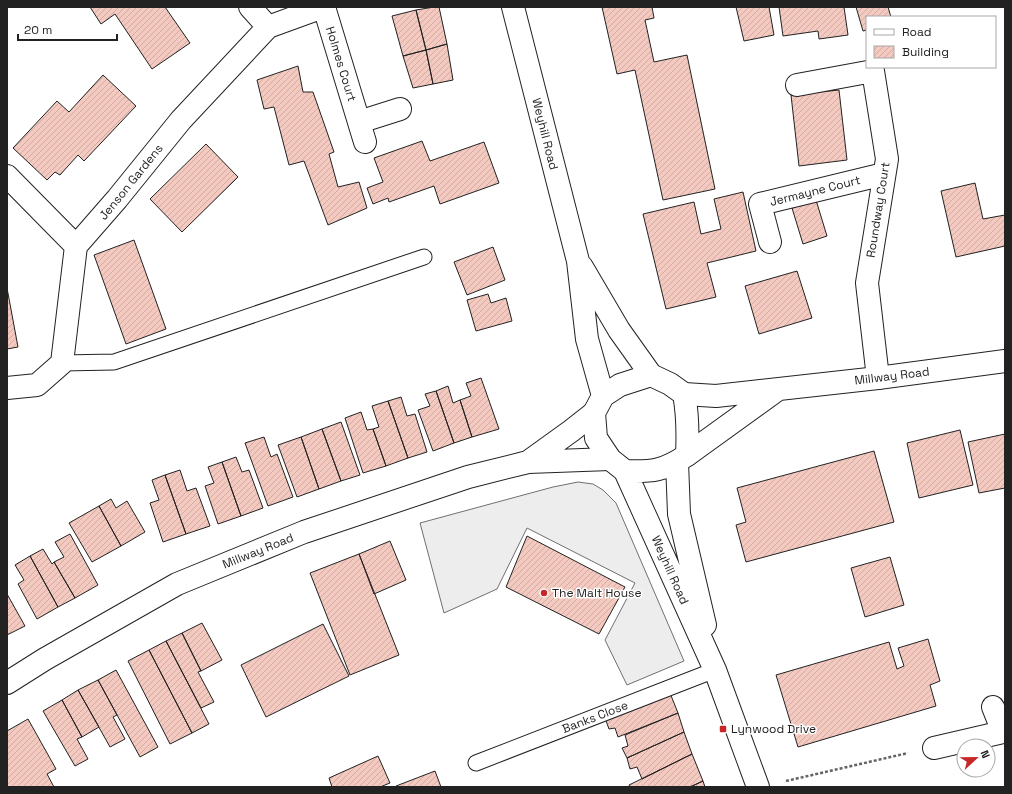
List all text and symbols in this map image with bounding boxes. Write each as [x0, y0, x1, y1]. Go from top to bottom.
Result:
scale bar [18, 16, 117, 42]
legend [866, 16, 996, 68]
text: 20 m [24, 22, 52, 38]
text: Road [902, 24, 931, 40]
street label: Holmes Court [322, 25, 360, 103]
text: Building [902, 44, 949, 60]
street label: Weyhill Road [528, 96, 562, 172]
street label: Jenson Gardens [95, 141, 167, 223]
street label: Roundway Court [863, 161, 893, 259]
street label: Jermayne Court [768, 172, 862, 210]
street label: Millway Road [854, 363, 930, 389]
street label: Millway Road [220, 529, 296, 573]
street label: Weyhill Road [648, 533, 692, 607]
place label: The Malt House [552, 585, 642, 601]
marker: The Malt House [539, 588, 549, 598]
street label: Banks Close [560, 697, 630, 737]
place label: Lynwood Drive [731, 721, 816, 737]
marker: Lynwood Drive [718, 724, 728, 734]
north arrow [956, 738, 996, 778]
text: N [977, 748, 993, 760]

